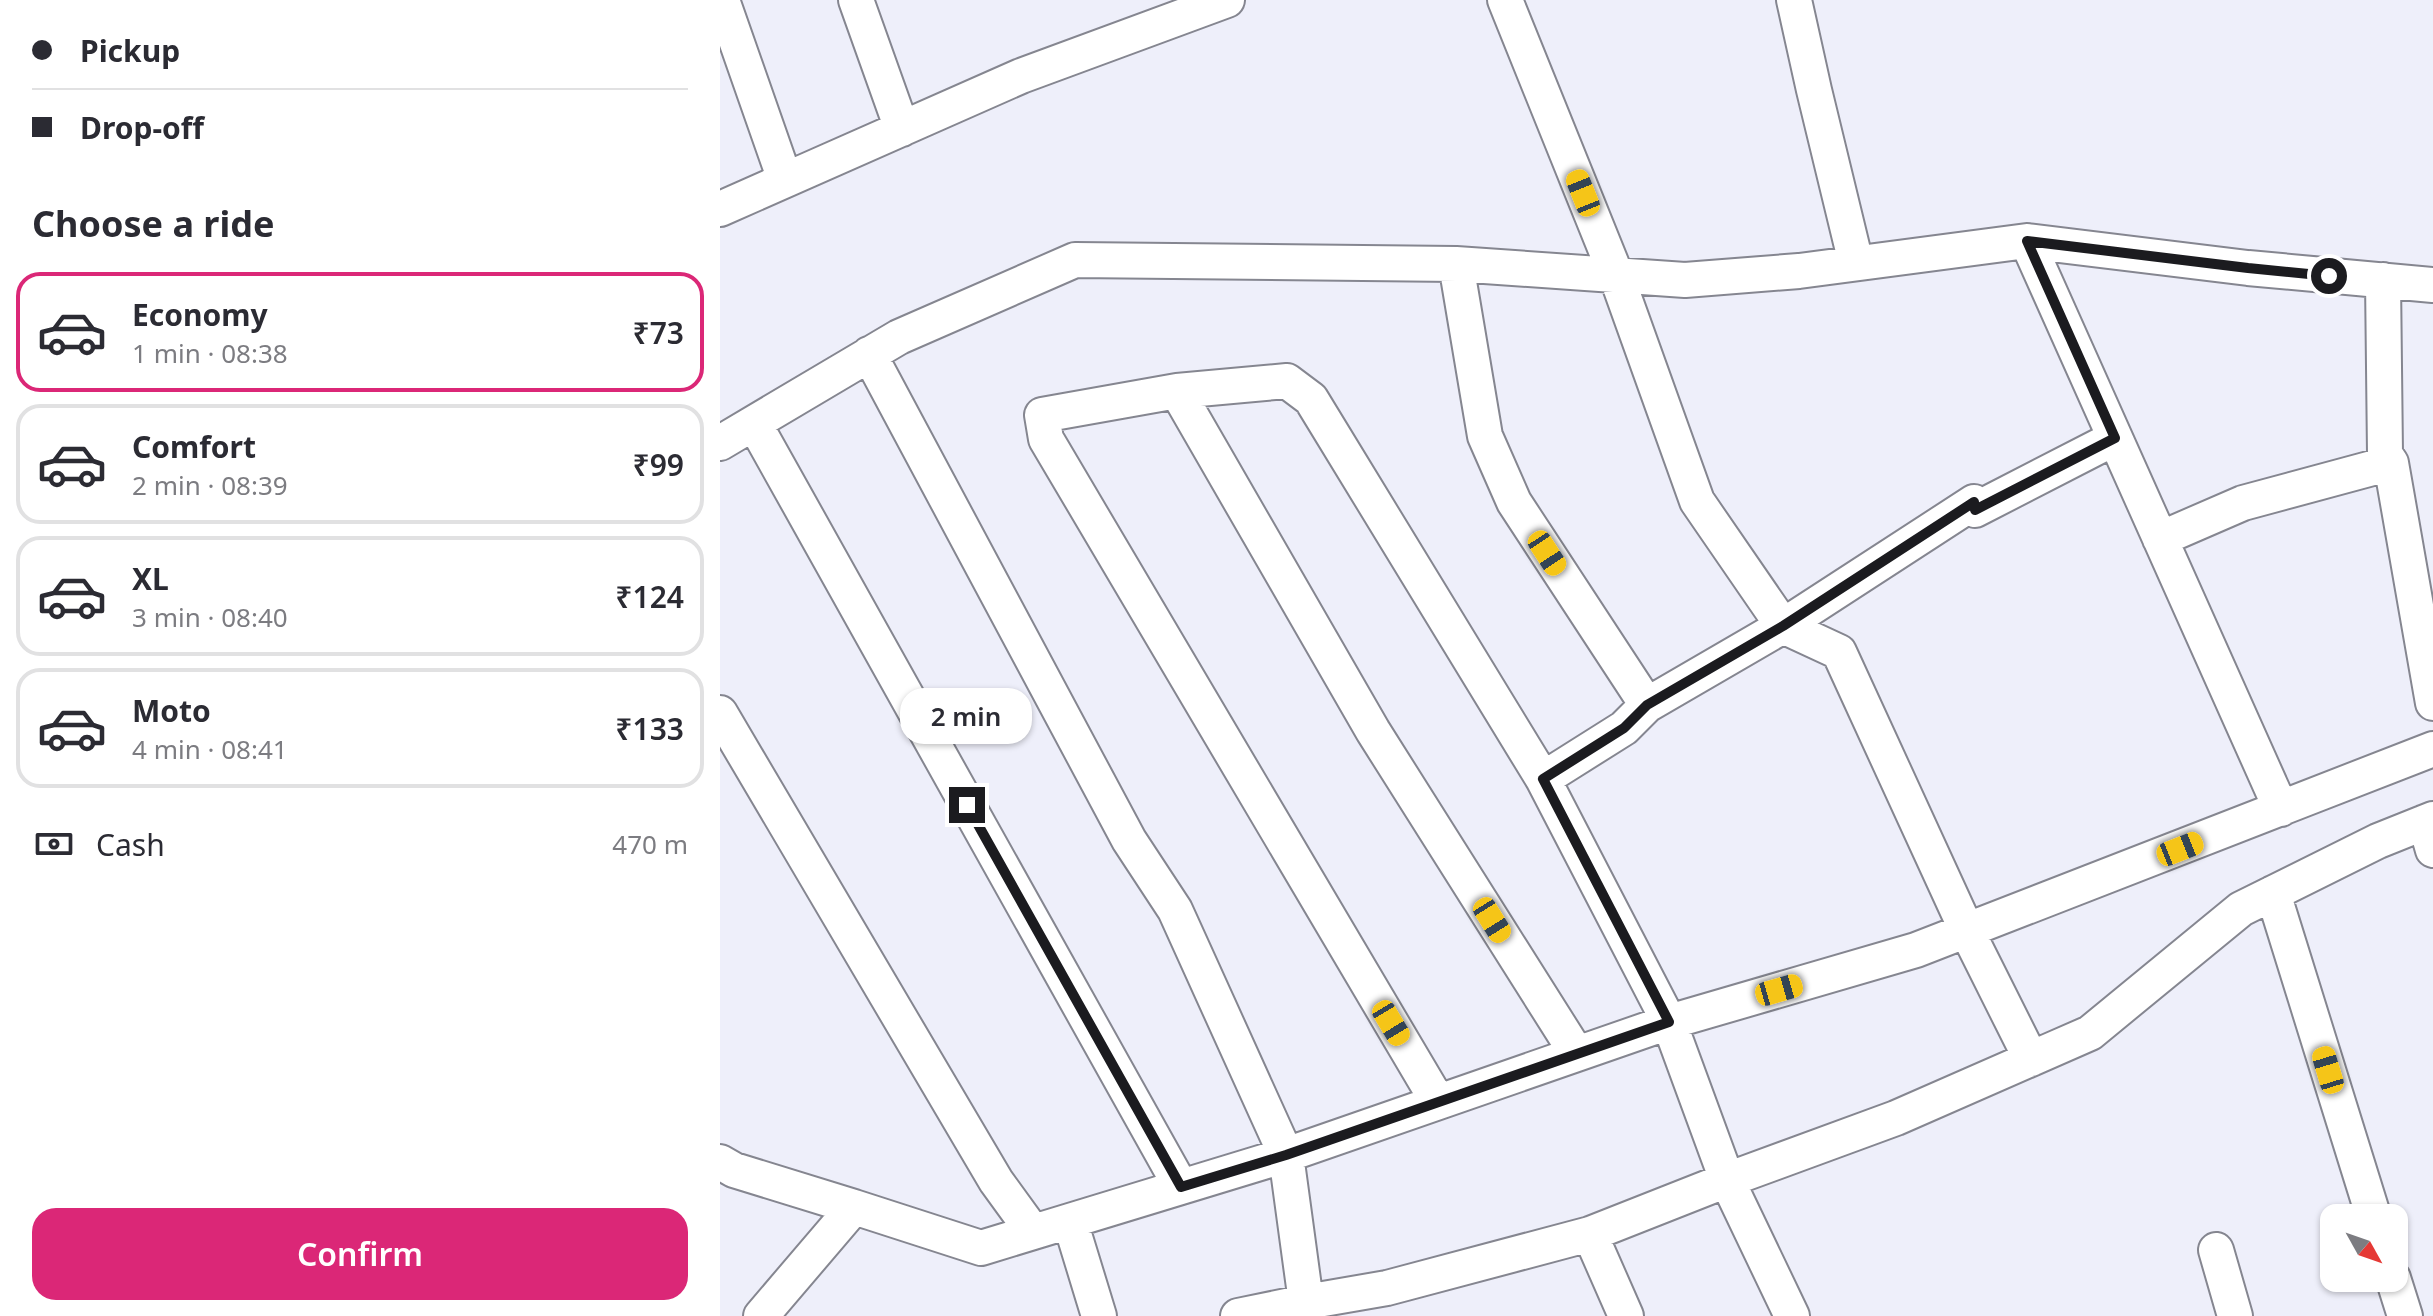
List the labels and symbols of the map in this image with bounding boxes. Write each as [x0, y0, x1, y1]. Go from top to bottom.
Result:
car [1563, 166, 1603, 220]
route start [2311, 258, 2347, 294]
car [1524, 526, 1570, 580]
callout: 2 min [901, 689, 1033, 745]
route end [949, 787, 985, 823]
car [2153, 829, 2207, 869]
car [1469, 893, 1515, 947]
car [1753, 972, 1805, 1008]
car [1368, 996, 1414, 1050]
car [2310, 1044, 2346, 1096]
north arrow [2320, 1204, 2408, 1292]

